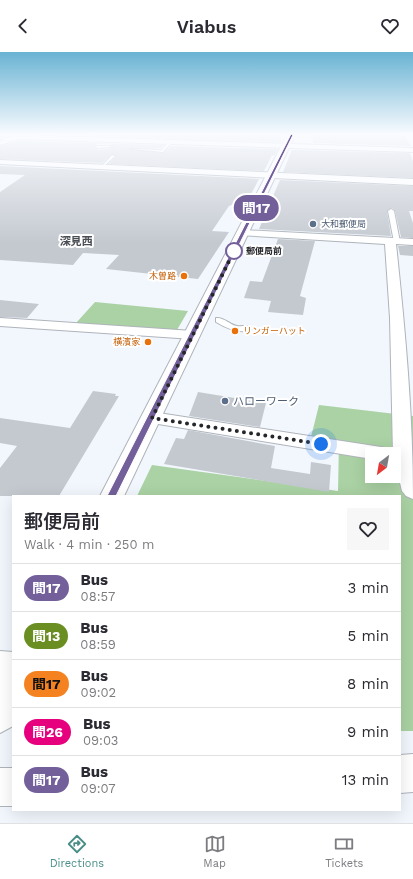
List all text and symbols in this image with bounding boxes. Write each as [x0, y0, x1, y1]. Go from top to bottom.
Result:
icon: back [12, 15, 34, 37]
icon: heart [379, 15, 401, 37]
text: Viabus [177, 16, 236, 37]
line badge: 間17 [233, 195, 279, 221]
text: 間17 [242, 200, 270, 216]
marker: 大和郵便局 [308, 219, 318, 229]
place label: 大和郵便局 [321, 219, 366, 229]
district label: 深見西 [60, 235, 93, 248]
marker: 郵便局前 [225, 242, 243, 260]
place label: 郵便局前 [246, 246, 282, 256]
place label: 木曽路 [149, 271, 176, 281]
marker: 木曽路 [179, 271, 189, 281]
marker: リンガーハット [230, 326, 240, 336]
place label: リンガーハット [243, 326, 306, 336]
place label: 横濱家 [113, 337, 141, 347]
marker: 横濱家 [143, 337, 153, 347]
place label: ハローワーク [233, 395, 299, 408]
marker: ハローワーク [220, 396, 230, 406]
your location [311, 434, 331, 454]
north arrow [365, 447, 401, 483]
map controls [365, 447, 401, 483]
button: heart [347, 508, 389, 550]
text: 郵便局前 [24, 510, 100, 533]
text: Walk · 4 min · 250 m [24, 537, 154, 552]
text: Bus [81, 571, 108, 589]
text: 3 min [348, 579, 389, 597]
text: 間17 [32, 580, 61, 596]
text: 08:57 [81, 589, 115, 604]
text: Bus [80, 619, 108, 637]
text: 5 min [348, 627, 389, 645]
text: 間13 [32, 628, 60, 644]
text: 08:59 [80, 637, 116, 652]
text: Bus [81, 667, 108, 685]
text: 8 min [347, 675, 389, 693]
text: 間17 [32, 676, 61, 692]
text: 09:02 [81, 685, 116, 700]
text: Bus [83, 715, 111, 733]
text: 9 min [347, 723, 389, 741]
text: 間26 [32, 724, 63, 740]
text: 09:03 [83, 733, 118, 748]
text: Bus [81, 763, 108, 781]
text: 13 min [342, 771, 389, 789]
text: 間17 [32, 772, 61, 788]
text: 09:07 [81, 781, 116, 796]
tab: Directions [50, 833, 104, 870]
tab: Map [203, 833, 226, 870]
tab: Tickets [325, 833, 363, 870]

